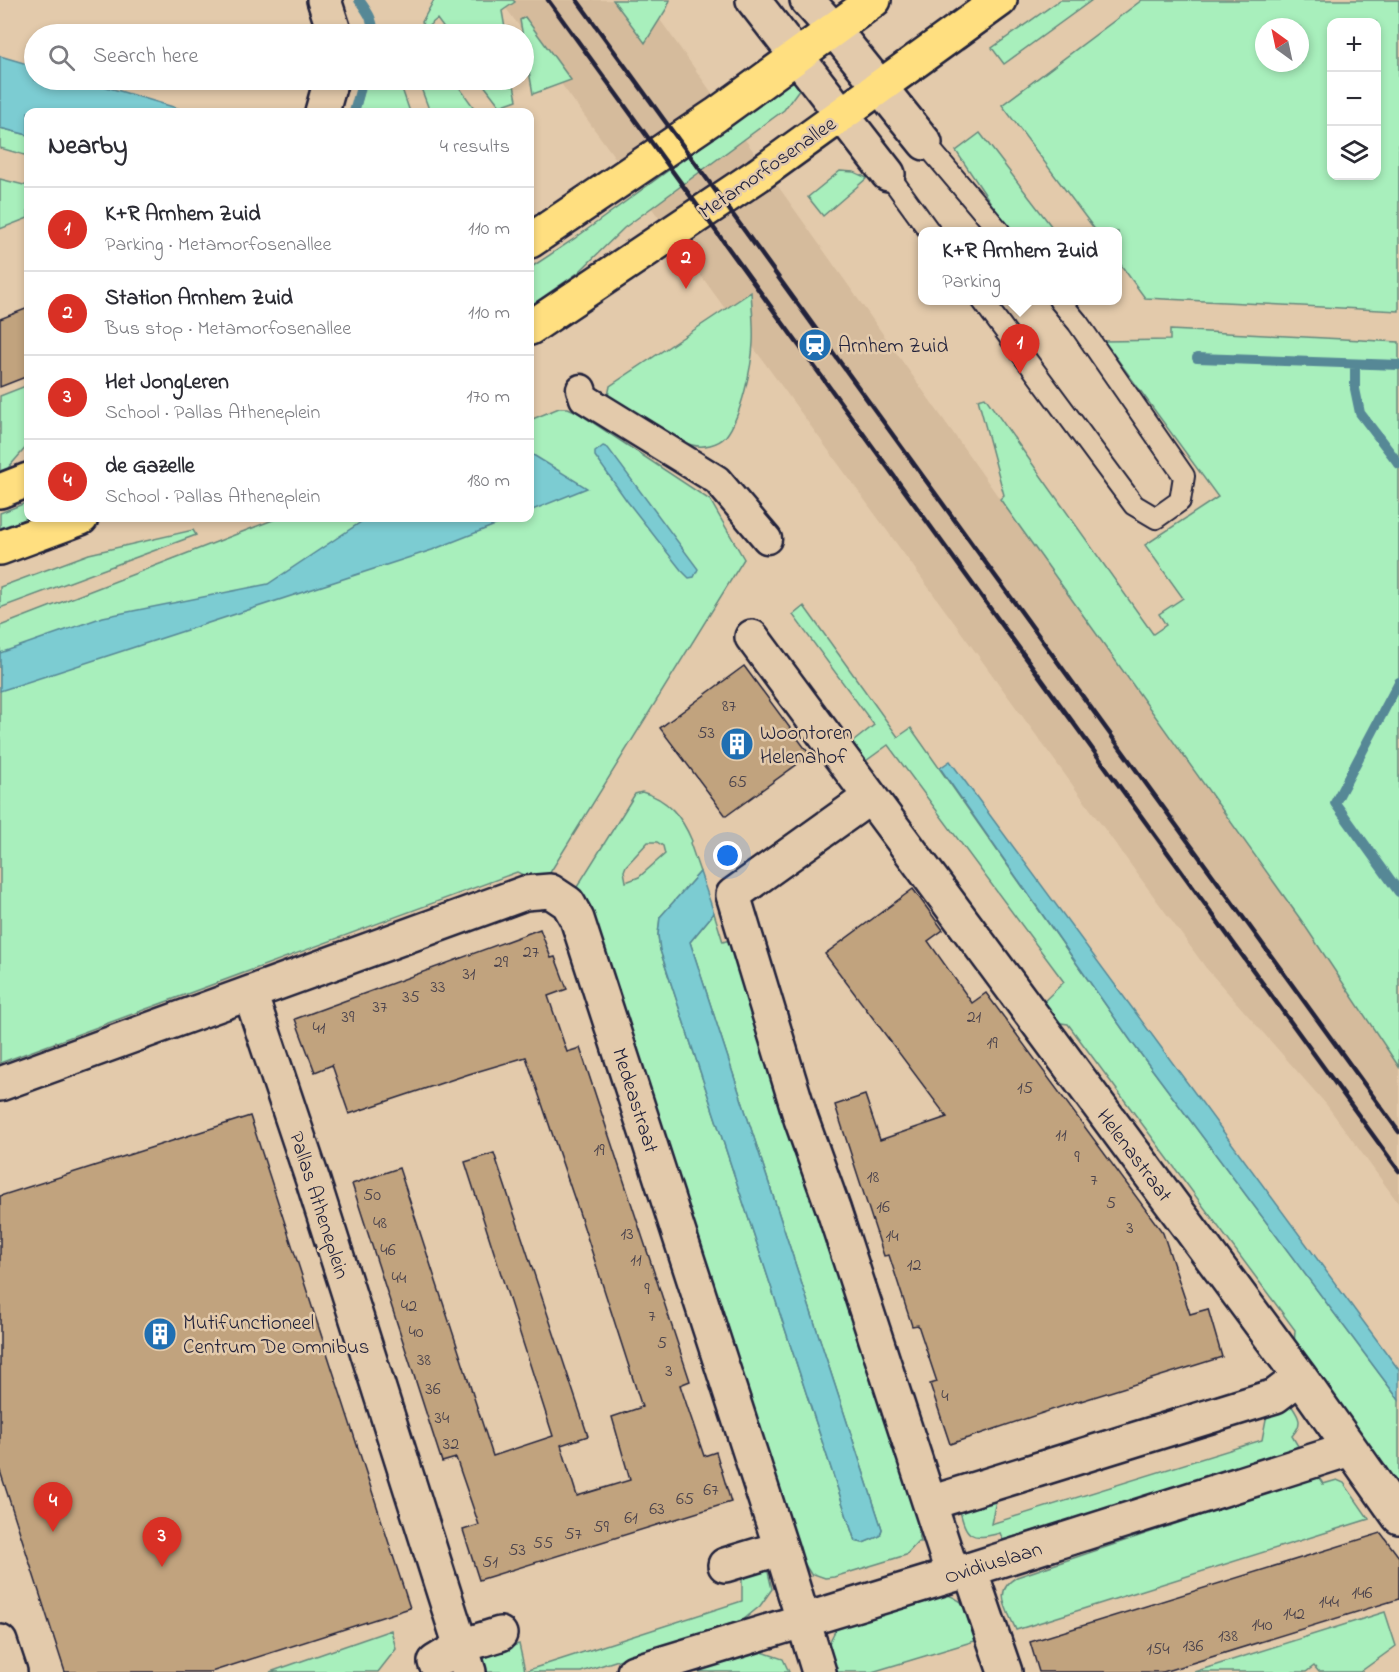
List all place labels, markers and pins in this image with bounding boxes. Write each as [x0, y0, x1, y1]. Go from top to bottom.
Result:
pin: 2 [666, 240, 706, 289]
pin: 1 [1000, 324, 1040, 374]
station icon: Arnhem Zuid [797, 327, 833, 363]
place label: Arnhem Zuid [838, 332, 948, 362]
place label: Woontoren Helenahof [760, 719, 853, 773]
building icon: Woontoren Helenahof [719, 726, 755, 762]
place label: Mutifunctioneel Centrum De Omnibus [183, 1309, 369, 1363]
building icon: Mutifunctioneel Centrum De Omnibus [142, 1316, 178, 1352]
pin: 4 [34, 1482, 72, 1532]
pin: 3 [142, 1518, 182, 1567]

